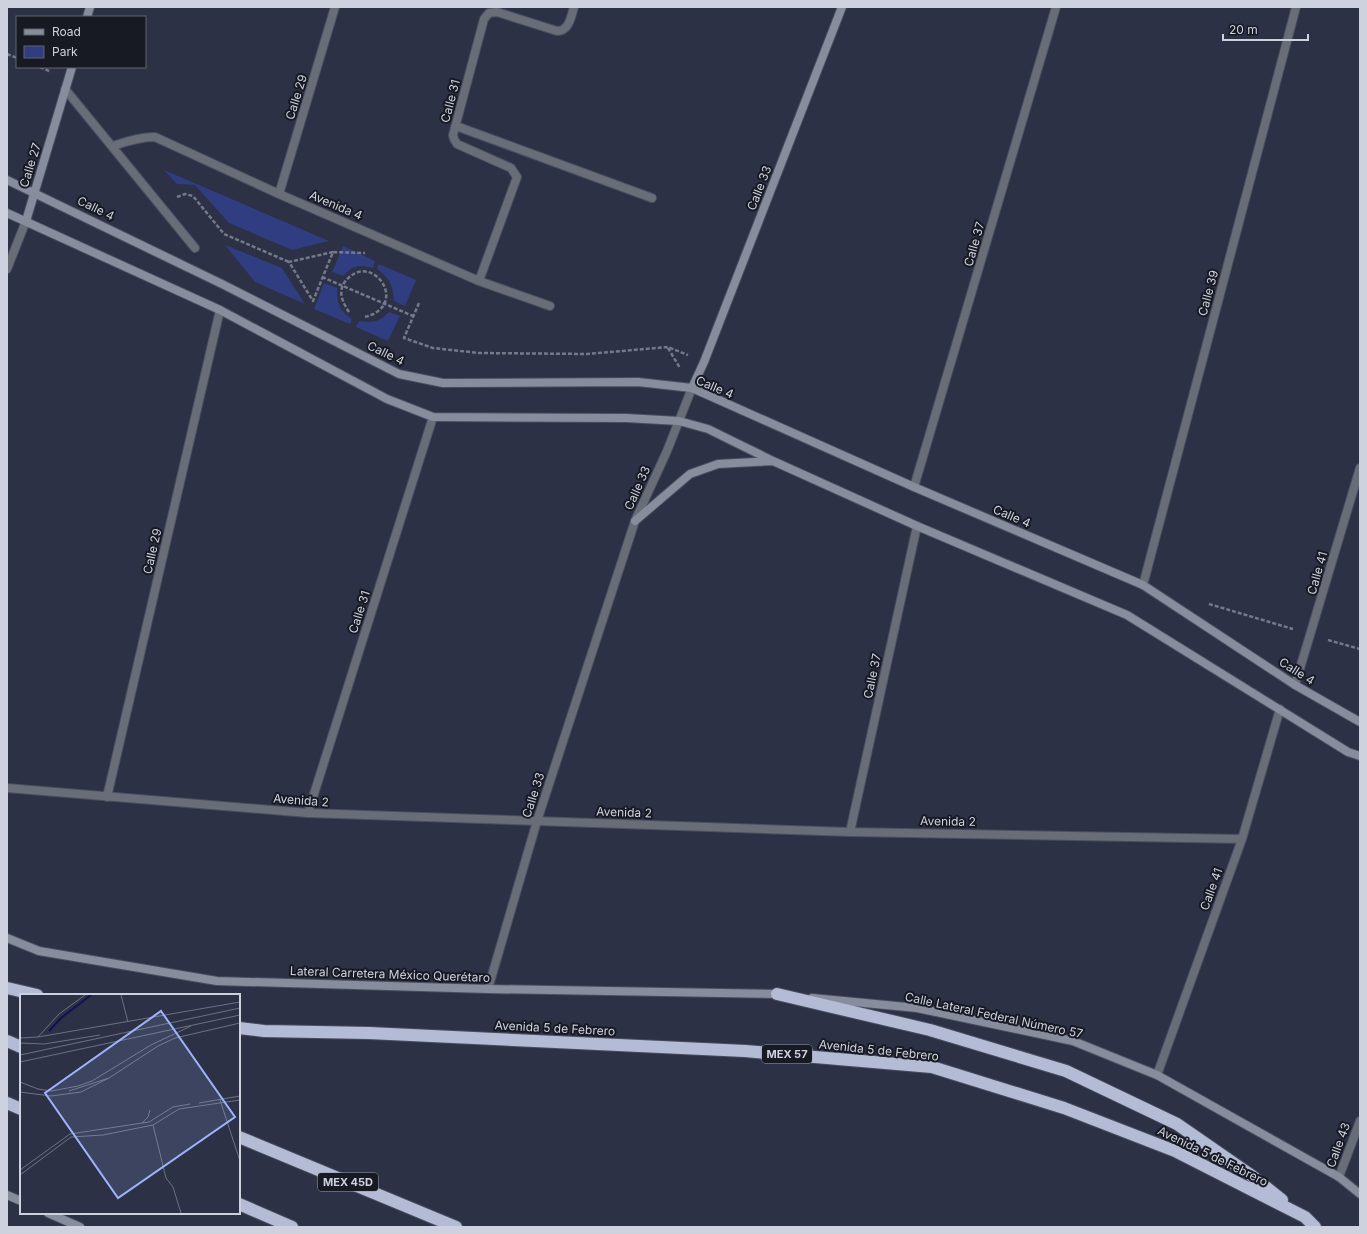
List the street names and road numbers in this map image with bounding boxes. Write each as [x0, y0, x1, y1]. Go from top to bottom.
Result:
street label: Calle 29 [282, 73, 310, 121]
street label: Calle 31 [437, 78, 463, 124]
street label: Calle 27 [16, 141, 44, 189]
street label: Calle 33 [744, 164, 774, 212]
street label: Avenida 4 [307, 187, 365, 223]
street label: Calle 4 [75, 193, 117, 223]
street label: Calle 37 [960, 220, 988, 268]
street label: Calle 39 [1195, 269, 1221, 317]
street label: Calle 4 [365, 338, 407, 368]
street label: Calle 4 [694, 372, 736, 402]
street label: Calle 33 [621, 464, 653, 512]
street label: Calle 4 [991, 501, 1033, 531]
street label: Calle 29 [139, 527, 165, 575]
street label: Calle 41 [1304, 550, 1330, 596]
street label: Calle 31 [345, 589, 373, 635]
street label: Calle 37 [860, 652, 884, 700]
street label: Calle 4 [1276, 654, 1318, 688]
street label: Calle 33 [519, 771, 547, 819]
street label: Avenida 2 [273, 791, 329, 809]
street label: Avenida 2 [596, 804, 652, 820]
street label: Avenida 2 [920, 813, 976, 829]
street label: Calle 41 [1196, 866, 1226, 912]
street label: Lateral Carretera México Querétaro [290, 963, 490, 985]
street label: Calle Lateral Federal Número 57 [904, 989, 1085, 1041]
street label: Avenida 5 de Febrero [494, 1017, 616, 1039]
street label: Avenida 5 de Febrero [818, 1036, 940, 1064]
road number: MEX 57 [762, 1045, 812, 1063]
street label: Calle 43 [1323, 1120, 1353, 1170]
street label: Avenida 5 de Febrero [1156, 1123, 1270, 1189]
road number: MEX 45D [318, 1173, 378, 1191]

